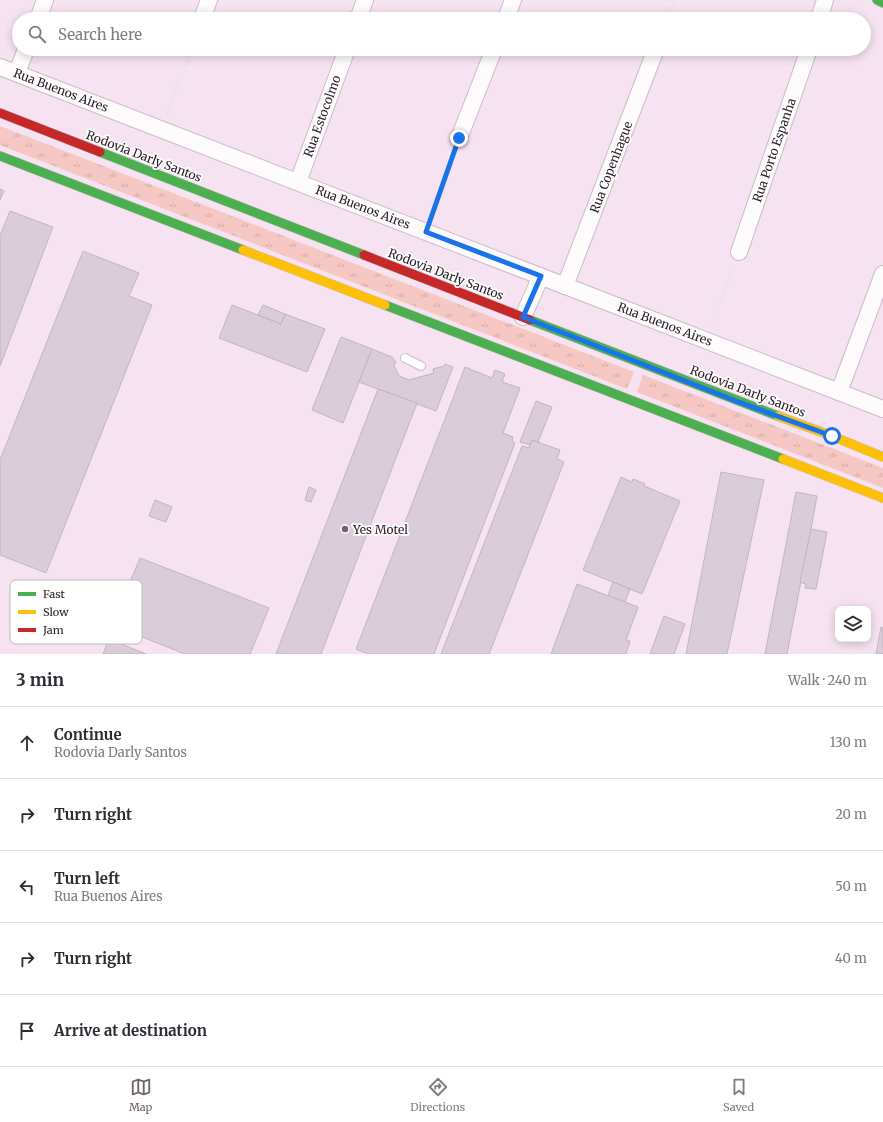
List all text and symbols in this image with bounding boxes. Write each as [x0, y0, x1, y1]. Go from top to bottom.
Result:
search box [12, 12, 871, 56]
icon: search [26, 23, 48, 45]
text: Search here [58, 25, 142, 44]
street label: Rua Buenos Aires [12, 65, 111, 115]
street label: Rua Estocolmo [300, 73, 344, 159]
street label: Rua Porto Espanha [749, 96, 799, 204]
street label: Rua Copenhague [587, 119, 635, 215]
street label: Rodovia Darly Santos [84, 127, 204, 185]
route end [450, 129, 468, 147]
street label: Rua Buenos Aires [314, 182, 413, 232]
street label: Rodovia Darly Santos [386, 245, 506, 303]
street label: Rua Buenos Aires [616, 299, 715, 349]
street label: Rodovia Darly Santos [688, 362, 808, 420]
route start [823, 427, 841, 445]
place label: Yes Motel [352, 522, 408, 537]
marker: Yes Motel [340, 524, 350, 534]
legend [10, 580, 142, 644]
text: Fast [43, 587, 66, 601]
text: Slow [43, 605, 69, 619]
map controls [835, 606, 871, 642]
button: layers [835, 606, 871, 642]
text: Jam [42, 623, 64, 637]
text: 3 min [16, 669, 64, 691]
text: Walk · 240 m [788, 672, 867, 689]
text: Continue [54, 725, 122, 744]
icon: ahead [16, 732, 38, 754]
text: 130 m [830, 734, 867, 751]
text: Rodovia Darly Santos [54, 744, 187, 761]
icon: right [16, 804, 38, 826]
text: Turn right [54, 805, 132, 824]
text: 20 m [835, 806, 867, 823]
text: Turn left [54, 869, 120, 888]
icon: left [16, 876, 38, 898]
text: 50 m [835, 878, 867, 895]
text: Rua Buenos Aires [54, 888, 163, 905]
icon: right [16, 948, 38, 970]
text: Turn right [54, 949, 132, 968]
text: 40 m [835, 950, 867, 967]
icon: arrive [16, 1020, 38, 1042]
text: Arrive at destination [54, 1021, 207, 1040]
tab: Map [129, 1076, 152, 1114]
tab: Directions [410, 1076, 465, 1114]
tab: Saved [723, 1076, 754, 1114]

